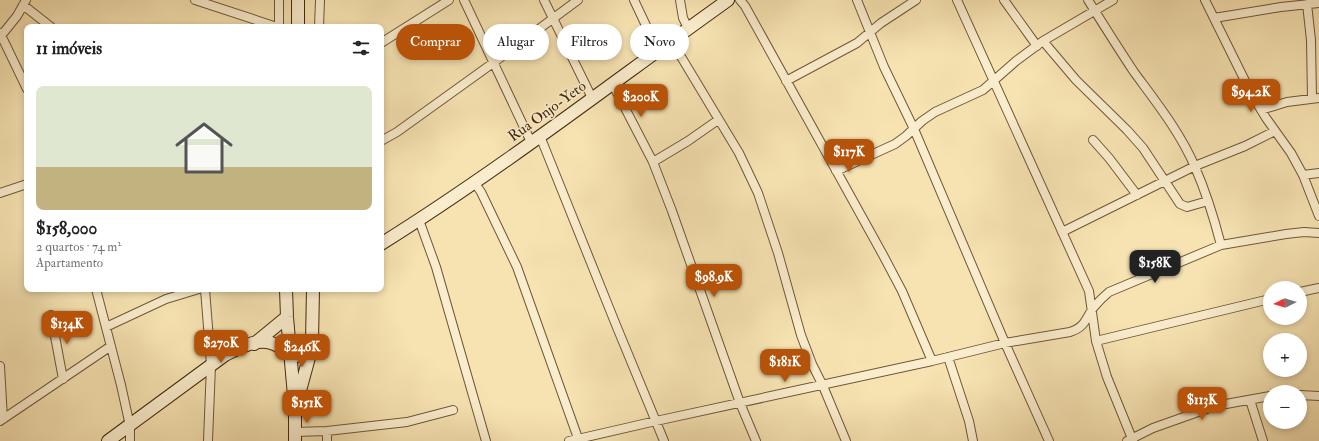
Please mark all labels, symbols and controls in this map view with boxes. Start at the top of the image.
chip: Comprar [396,24,475,60]
chip: Alugar [483,24,549,60]
chip: Filtros [557,24,622,60]
chip: Novo [630,24,689,60]
icon: filters [350,37,372,59]
text: 11 imóveis [36,38,102,59]
street label: Rua Onjo-Yeto [505,77,590,146]
pin: $94.2K [1218,79,1284,113]
pin: $200K [613,84,669,118]
text: $94.2K [1231,84,1271,100]
text: $200K [623,89,659,105]
icon: home [168,112,240,184]
pin: $117K [821,139,877,173]
text: $117K [833,144,865,160]
text: $158,000 [36,218,97,239]
text: 2 quartos · 74 m² [36,239,121,255]
pin: $158K [1127,250,1183,284]
text: Apartamento [36,255,103,271]
text: $158K [1139,255,1171,271]
pin: $98.9K [681,264,747,298]
text: $98.9K [695,269,733,285]
north arrow [1263,281,1307,325]
map controls [1263,281,1307,429]
pin: $134K [39,311,95,345]
text: $134K [50,316,84,332]
pin: $270K [193,330,249,364]
button: + [1263,333,1307,377]
pin: $246K [274,334,330,368]
text: $270K [203,335,239,351]
text: $246K [284,339,320,355]
pin: $181K [757,349,813,383]
text: $181K [769,354,801,370]
button: − [1263,385,1307,429]
pin: $113K [1174,387,1230,421]
pin: $151K [279,390,335,424]
text: $113K [1187,392,1217,408]
text: $151K [291,395,323,411]

